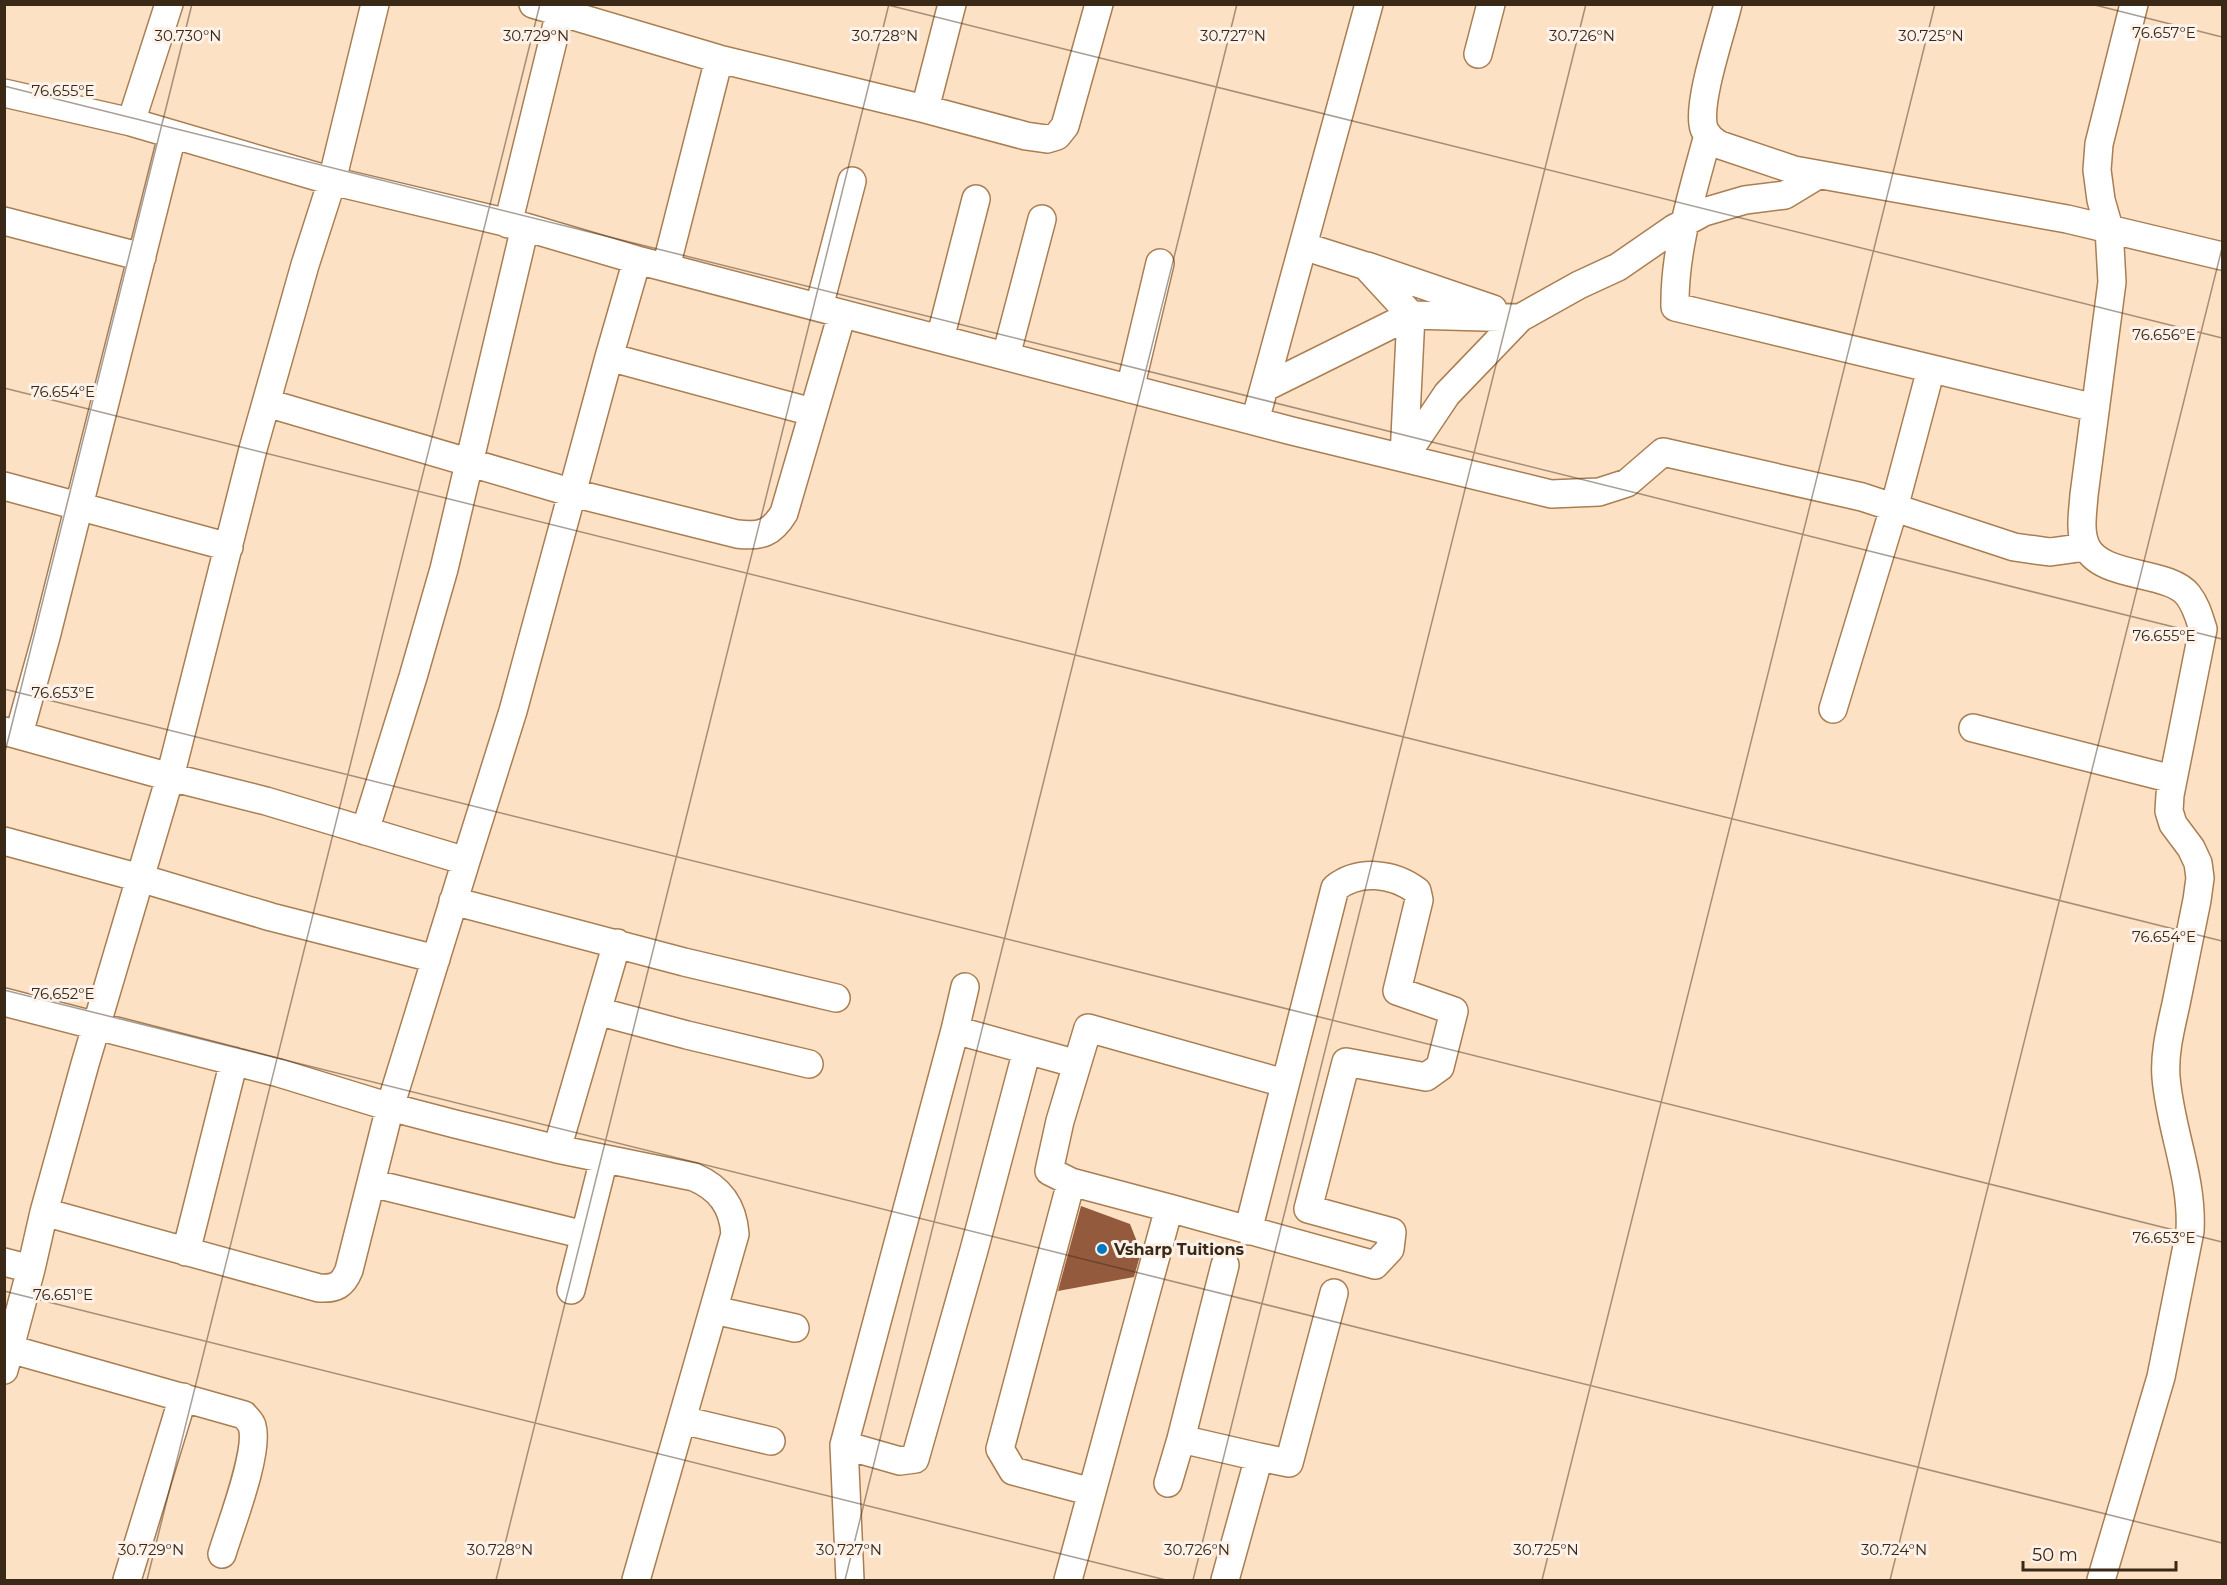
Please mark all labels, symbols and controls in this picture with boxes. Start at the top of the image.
text: 76.657°E [2132,23,2196,42]
text: 30.730°N [155,26,221,45]
text: 30.729°N [503,26,569,45]
text: 30.728°N [852,26,918,45]
text: 30.727°N [1200,26,1266,45]
text: 30.726°N [1549,26,1615,45]
text: 30.725°N [1898,26,1964,45]
text: 76.655°E [32,81,94,100]
text: 76.656°E [2132,325,2196,344]
text: 76.654°E [31,382,95,401]
text: 76.655°E [2133,626,2195,645]
text: 76.653°E [32,683,94,702]
text: 76.654°E [2132,927,2196,946]
text: 76.652°E [31,984,95,1003]
text: 76.653°E [2133,1228,2195,1247]
place label: Vsharp Tuitions [1113,1240,1245,1259]
marker: Vsharp Tuitions [1095,1242,1109,1256]
text: 76.651°E [33,1285,93,1304]
scale bar [2023,1534,2176,1572]
text: 30.729°N [118,1540,184,1559]
text: 30.728°N [467,1540,533,1559]
text: 30.727°N [816,1540,882,1559]
text: 30.726°N [1164,1540,1230,1559]
text: 30.725°N [1513,1540,1579,1559]
text: 30.724°N [1861,1540,1927,1559]
text: 50 m [2032,1544,2078,1566]

